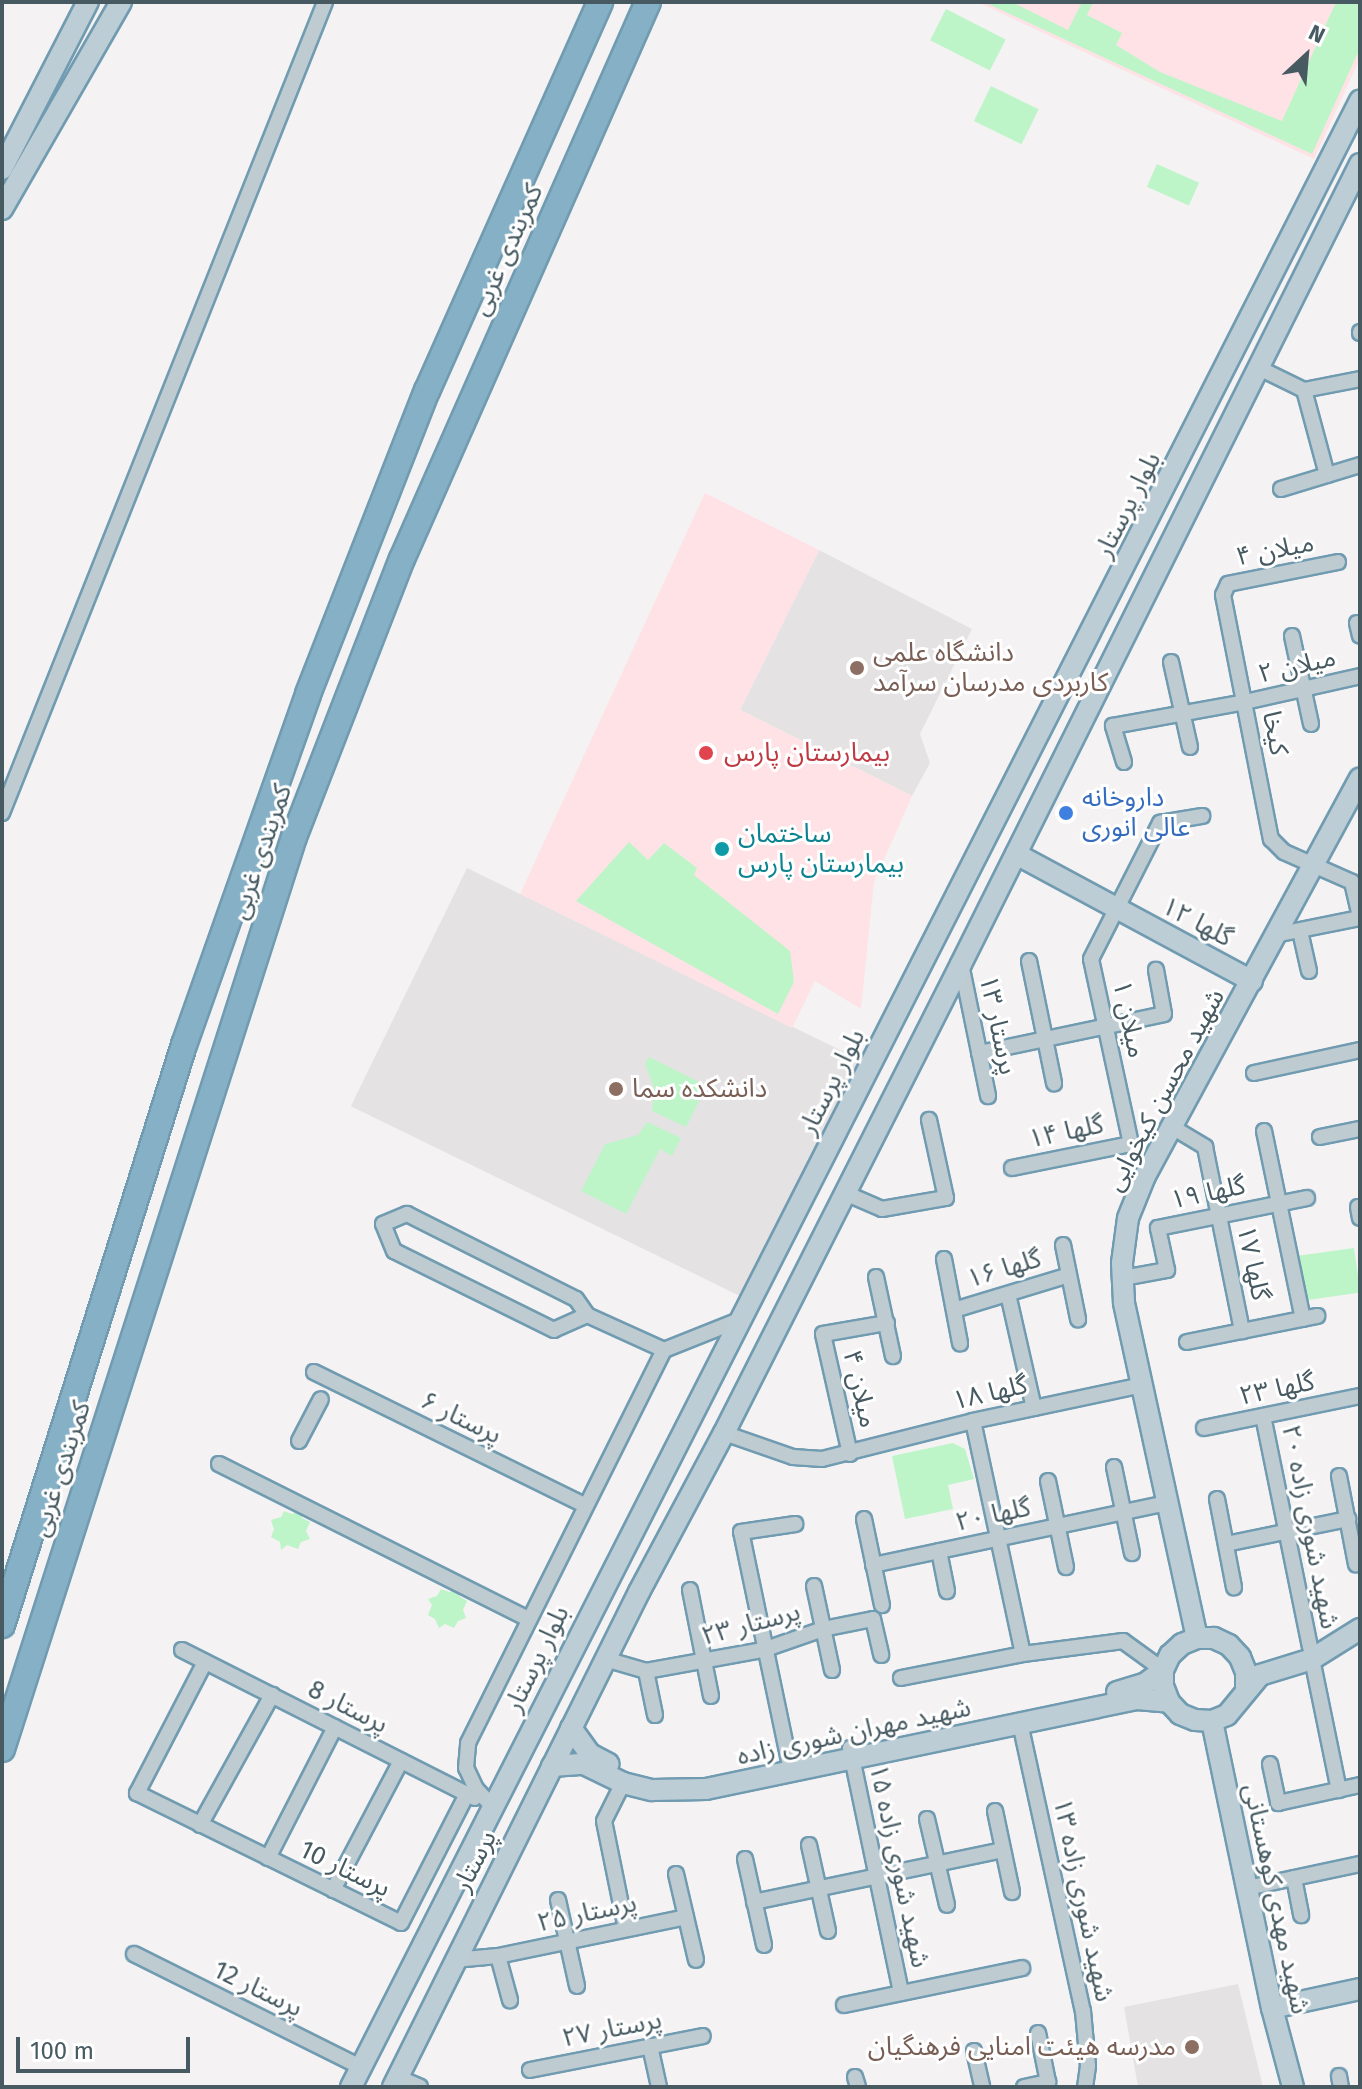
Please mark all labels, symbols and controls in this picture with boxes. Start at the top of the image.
north arrow [1266,16,1346,96]
text: N [1304,19,1329,49]
street label: کمربندی غربی [464,180,550,320]
street label: بلوار پرستار [1088,447,1168,563]
street label: میلان ۴ [1233,527,1317,573]
place label: دانشگاه علمی کاربردی مدرسان سرآمد [873,637,1108,698]
street label: میلان ۲ [1255,642,1339,690]
marker: دانشگاه علمی کاربردی مدرسان سرآمد [848,659,866,677]
street label: کیخا [1255,708,1295,758]
place label: بیمارستان پارس [724,737,890,769]
marker: بیمارستان پارس [695,742,717,764]
street label: کمربندی غربی [223,781,299,923]
place label: داروخانه عالی انوری [1082,782,1190,844]
marker: داروخانه عالی انوری [1057,804,1075,822]
place label: ساختمان بیمارستان پارس [738,818,904,880]
marker: ساختمان بیمارستان پارس [713,840,731,858]
street label: گلها ۱۲ [1156,890,1238,954]
street label: پرستار ۱۳ [972,972,1024,1078]
street label: میلان ۱ [1106,977,1152,1061]
street label: شهید محسن کیخوایی [1099,984,1231,1196]
street label: بلوار پرستار [792,1024,872,1140]
place label: دانشکده سما [632,1073,767,1105]
marker: دانشکده سما [607,1080,625,1098]
street label: گلها ۱۴ [1026,1109,1106,1155]
street label: گلها ۱۹ [1168,1170,1248,1216]
street label: گلها ۱۷ [1230,1223,1276,1303]
street label: گلها ۱۶ [963,1243,1045,1295]
street label: میلان ۴ [836,1347,884,1431]
street label: گلها ۲۳ [1237,1366,1317,1412]
street label: گلها ۱۸ [950,1369,1030,1417]
street label: پرستار ۶ [415,1385,507,1451]
street label: کمربندی غربی [24,1397,98,1541]
street label: شهید شوری زاده ۲۰ [1275,1422,1345,1632]
street label: گلها ۲۰ [953,1492,1033,1538]
street label: پرستار ۲۳ [698,1596,804,1652]
street label: بلوار پرستار [498,1601,576,1717]
street label: پرستار 8 [303,1674,393,1740]
street label: شهید مهران شوری زاده [734,1692,974,1772]
street label: شهید شوری زاده ۱۵ [862,1761,936,1971]
street label: شهید مهدی کوهستانی [1236,1781,1316,2017]
street label: شهید شوری زاده ۱۳ [1046,1795,1120,2005]
street label: پرستار [446,1825,504,1897]
street label: پرستار 10 [295,1834,395,1904]
street label: پرستار ۲۵ [534,1887,640,1939]
street label: پرستار 12 [208,1954,308,2024]
street label: پرستار ۲۷ [559,2004,665,2054]
scale bar [20,2021,194,2071]
place label: مدرسه هیئت امنایی فرهنگیان [868,2031,1176,2063]
text: 100 m [30,2037,94,2065]
marker: مدرسه هیئت امنایی فرهنگیان [1183,2038,1201,2056]

